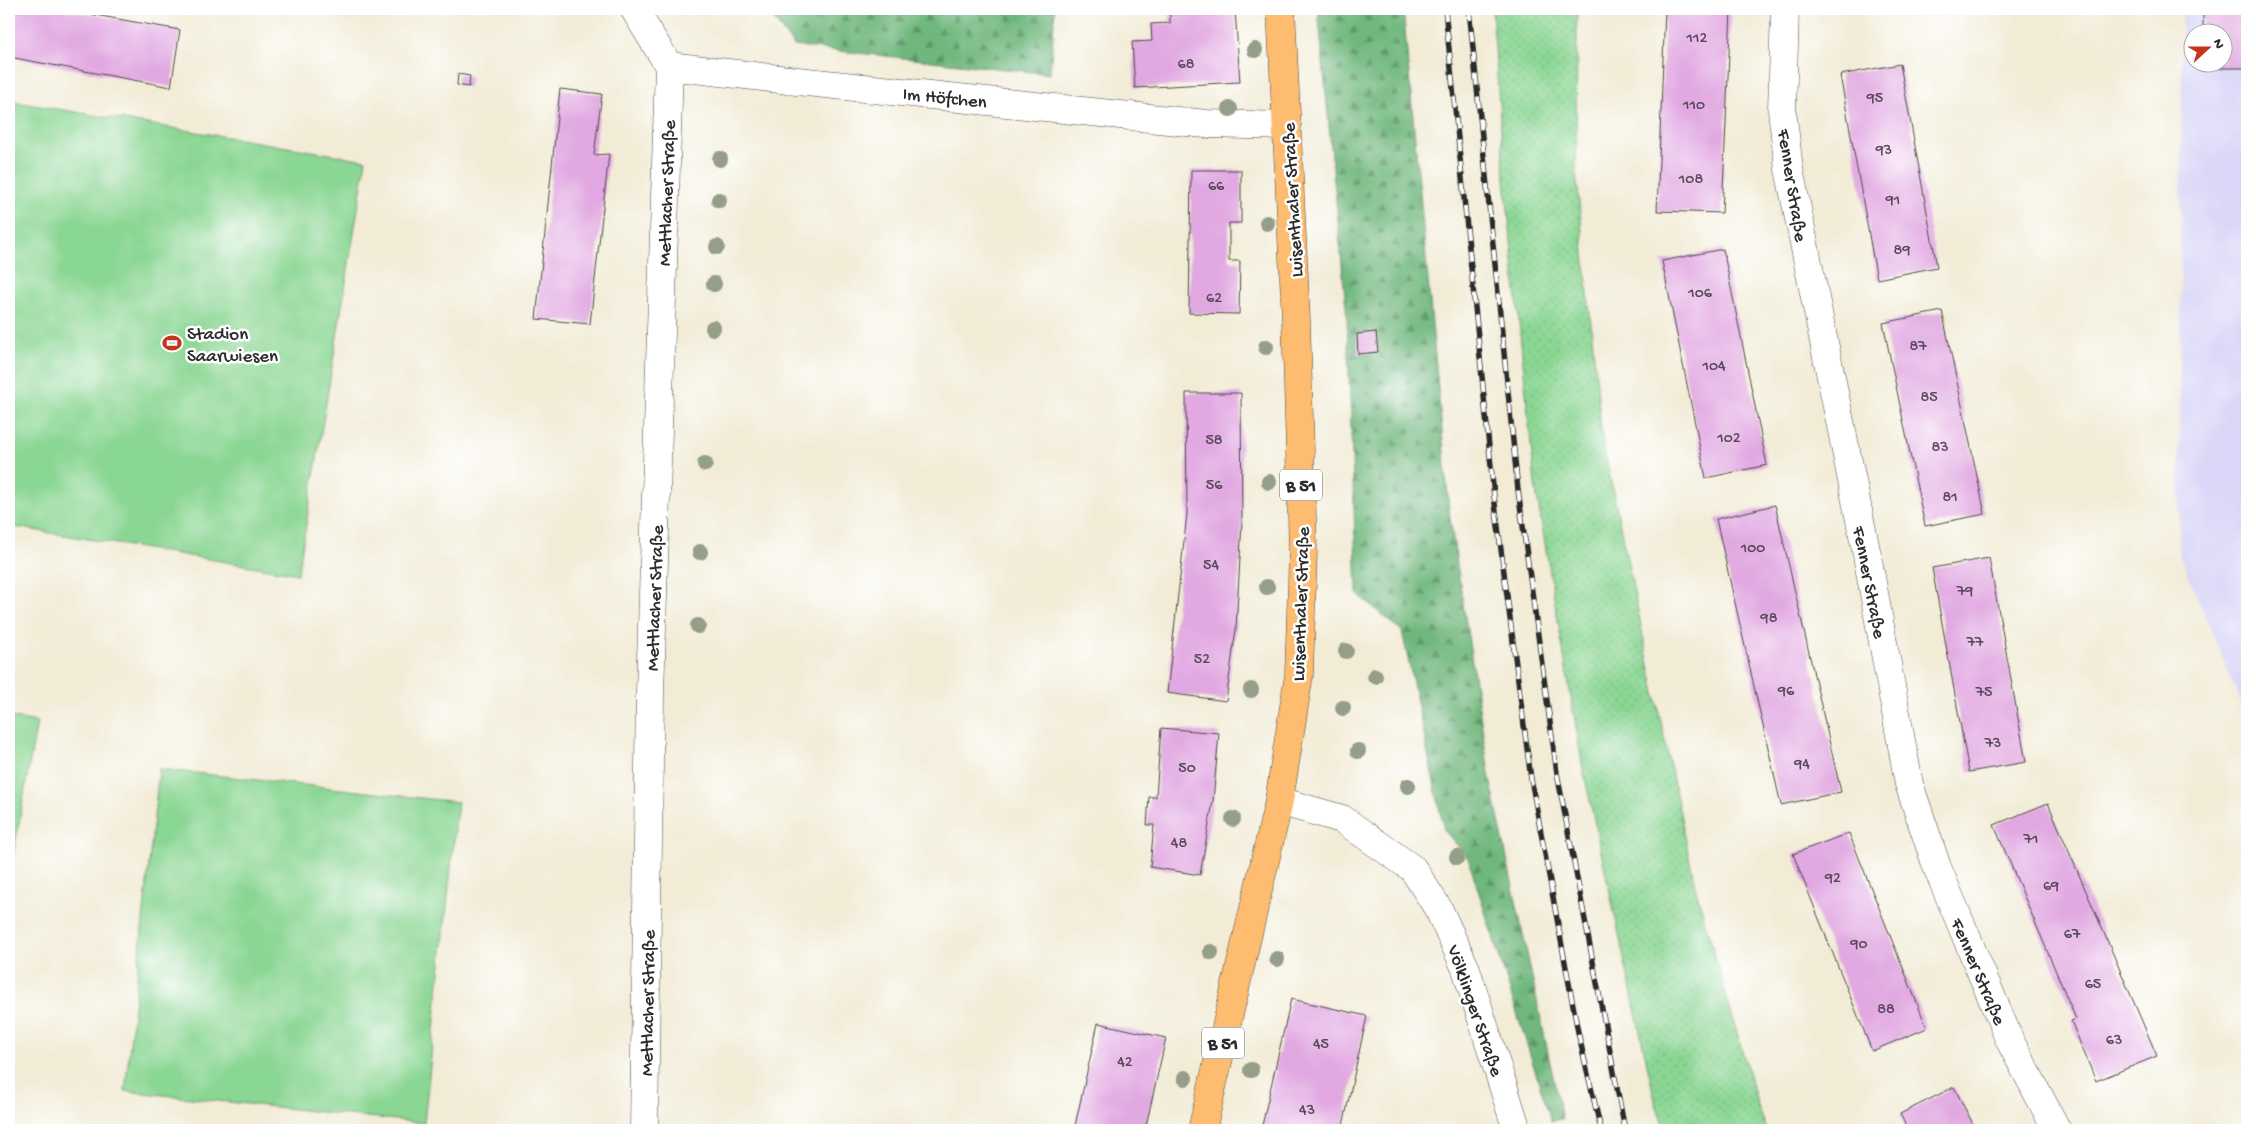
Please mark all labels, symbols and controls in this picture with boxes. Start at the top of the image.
north arrow [2184,22,2234,72]
house number: 112 [1686,30,1708,49]
text: N [2208,37,2227,52]
house number: 68 [1178,56,1195,75]
street label: Im Höfchen [901,84,988,115]
house number: 95 [1866,90,1883,109]
house number: 110 [1682,97,1705,116]
street label: Mettlacher Straße [654,120,683,267]
street label: Luisenthaler Straße [1279,122,1310,278]
street label: Fenner Straße [1770,127,1811,244]
house number: 93 [1875,142,1892,161]
house number: 108 [1678,171,1703,190]
house number: 66 [1208,178,1225,197]
house number: 91 [1885,192,1900,211]
house number: 89 [1894,242,1910,261]
house number: 106 [1687,285,1713,304]
house number: 62 [1206,290,1222,309]
place label: Stadion Saarwiesen [187,324,278,369]
sports icon: Stadion Saarwiesen [161,332,183,354]
house number: 87 [1909,338,1927,357]
house number: 104 [1701,358,1726,377]
house number: 85 [1920,389,1938,408]
house number: 102 [1716,430,1741,449]
house number: 58 [1205,432,1223,451]
house number: 83 [1931,439,1949,458]
road number: B 51 [1280,470,1322,500]
house number: 56 [1206,477,1223,496]
house number: 81 [1942,489,1958,508]
street label: Fenner Straße [1845,524,1890,641]
street label: Mettlacher Straße [642,525,671,672]
street label: Luisenthaler Straße [1288,526,1317,682]
house number: 100 [1740,540,1765,559]
house number: 54 [1203,557,1219,576]
house number: 79 [1956,583,1973,602]
house number: 98 [1760,610,1778,629]
house number: 77 [1966,634,1984,653]
house number: 52 [1194,651,1210,670]
house number: 96 [1777,683,1795,702]
house number: 75 [1975,684,1992,703]
house number: 73 [1984,735,2001,754]
house number: 94 [1793,756,1810,775]
house number: 50 [1178,760,1196,779]
house number: 71 [2023,831,2038,850]
house number: 48 [1171,835,1187,854]
house number: 92 [1824,870,1841,889]
house number: 69 [2043,878,2059,897]
street label: Fenner Straße [1944,915,2010,1029]
house number: 67 [2064,926,2081,945]
street label: Mettlacher Straße [637,930,662,1076]
house number: 90 [1849,936,1868,955]
street label: Völklinger Straße [1440,941,1507,1080]
house number: 65 [2085,976,2101,995]
house number: 88 [1877,1001,1895,1020]
road number: B 51 [1202,1028,1244,1058]
house number: 63 [2106,1032,2122,1051]
house number: 45 [1313,1036,1329,1055]
house number: 42 [1117,1054,1133,1073]
house number: 43 [1299,1102,1315,1121]

